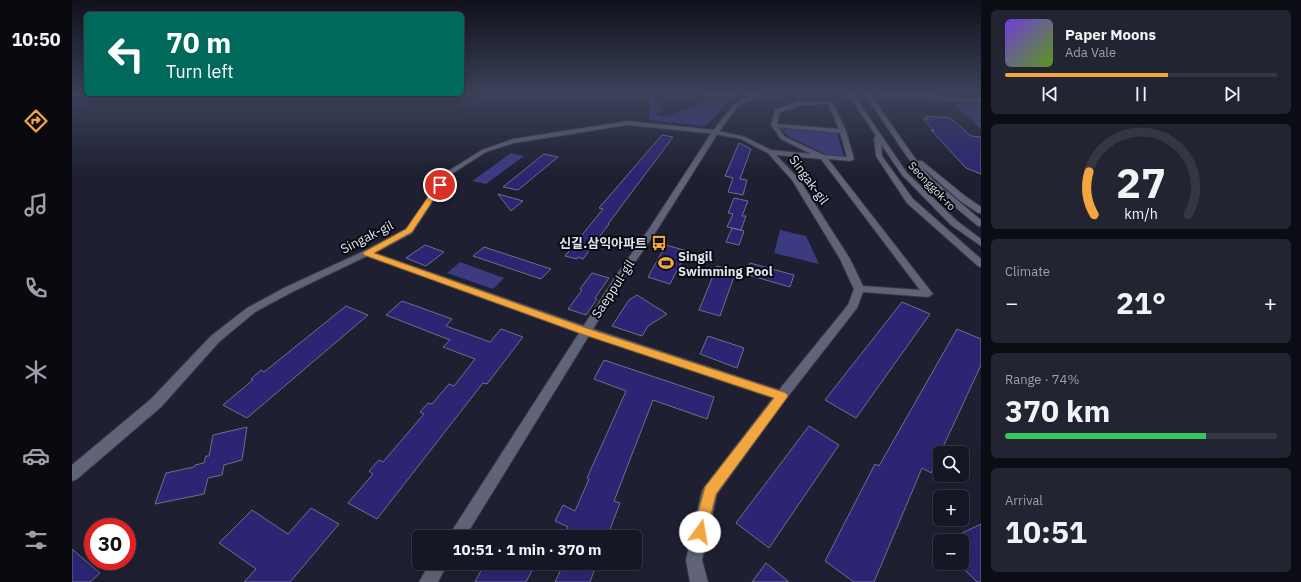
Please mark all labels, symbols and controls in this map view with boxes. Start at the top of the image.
text: 70 m [166,24,231,61]
text: Paper Moons [1065,25,1156,44]
text: 10:50 [11,28,61,51]
icon: left [100,28,152,80]
text: Ada Vale [1065,44,1116,61]
text: Turn left [166,60,234,83]
icon: previous [1039,83,1061,105]
icon: pause [1130,83,1152,105]
icon: next [1221,83,1243,105]
icon: directions [22,107,50,135]
street label: Singak-gil [785,152,833,208]
text: 27 [1116,154,1166,208]
street label: Seonggok-ro [905,159,959,213]
pin [423,168,457,202]
icon: arrive [429,174,451,196]
icon: music [22,191,50,219]
text: km/h [1124,203,1158,222]
street label: Singak-gil [338,216,397,258]
bus stop icon: 신길.삼익아파트 [650,234,668,252]
place label: 신길.삼익아파트 [559,235,647,252]
place label: Singil Swimming Pool [678,248,773,280]
sports icon: Singil Swimming Pool [657,254,675,272]
street label: Saeppul-gil [588,256,638,321]
text: Climate [1005,263,1050,280]
icon: phone [22,274,50,302]
text: 21° [1116,283,1166,322]
text: − [1005,288,1018,317]
text: + [1264,288,1277,317]
icon: climate [22,358,50,386]
text: Range · 74% [1005,371,1079,388]
text: 370 km [1005,391,1110,430]
icon: car [22,442,50,470]
map controls [933,446,969,570]
button: search [933,446,969,482]
button: + [933,490,969,526]
text: Arrival [1005,492,1043,509]
position arrow [679,511,721,553]
text: 10:51 [1005,512,1087,551]
speed limit sign: 30 [84,518,136,570]
icon: filters [22,526,50,554]
button: − [933,534,969,570]
text: 10:51 · 1 min · 370 m [453,540,601,559]

